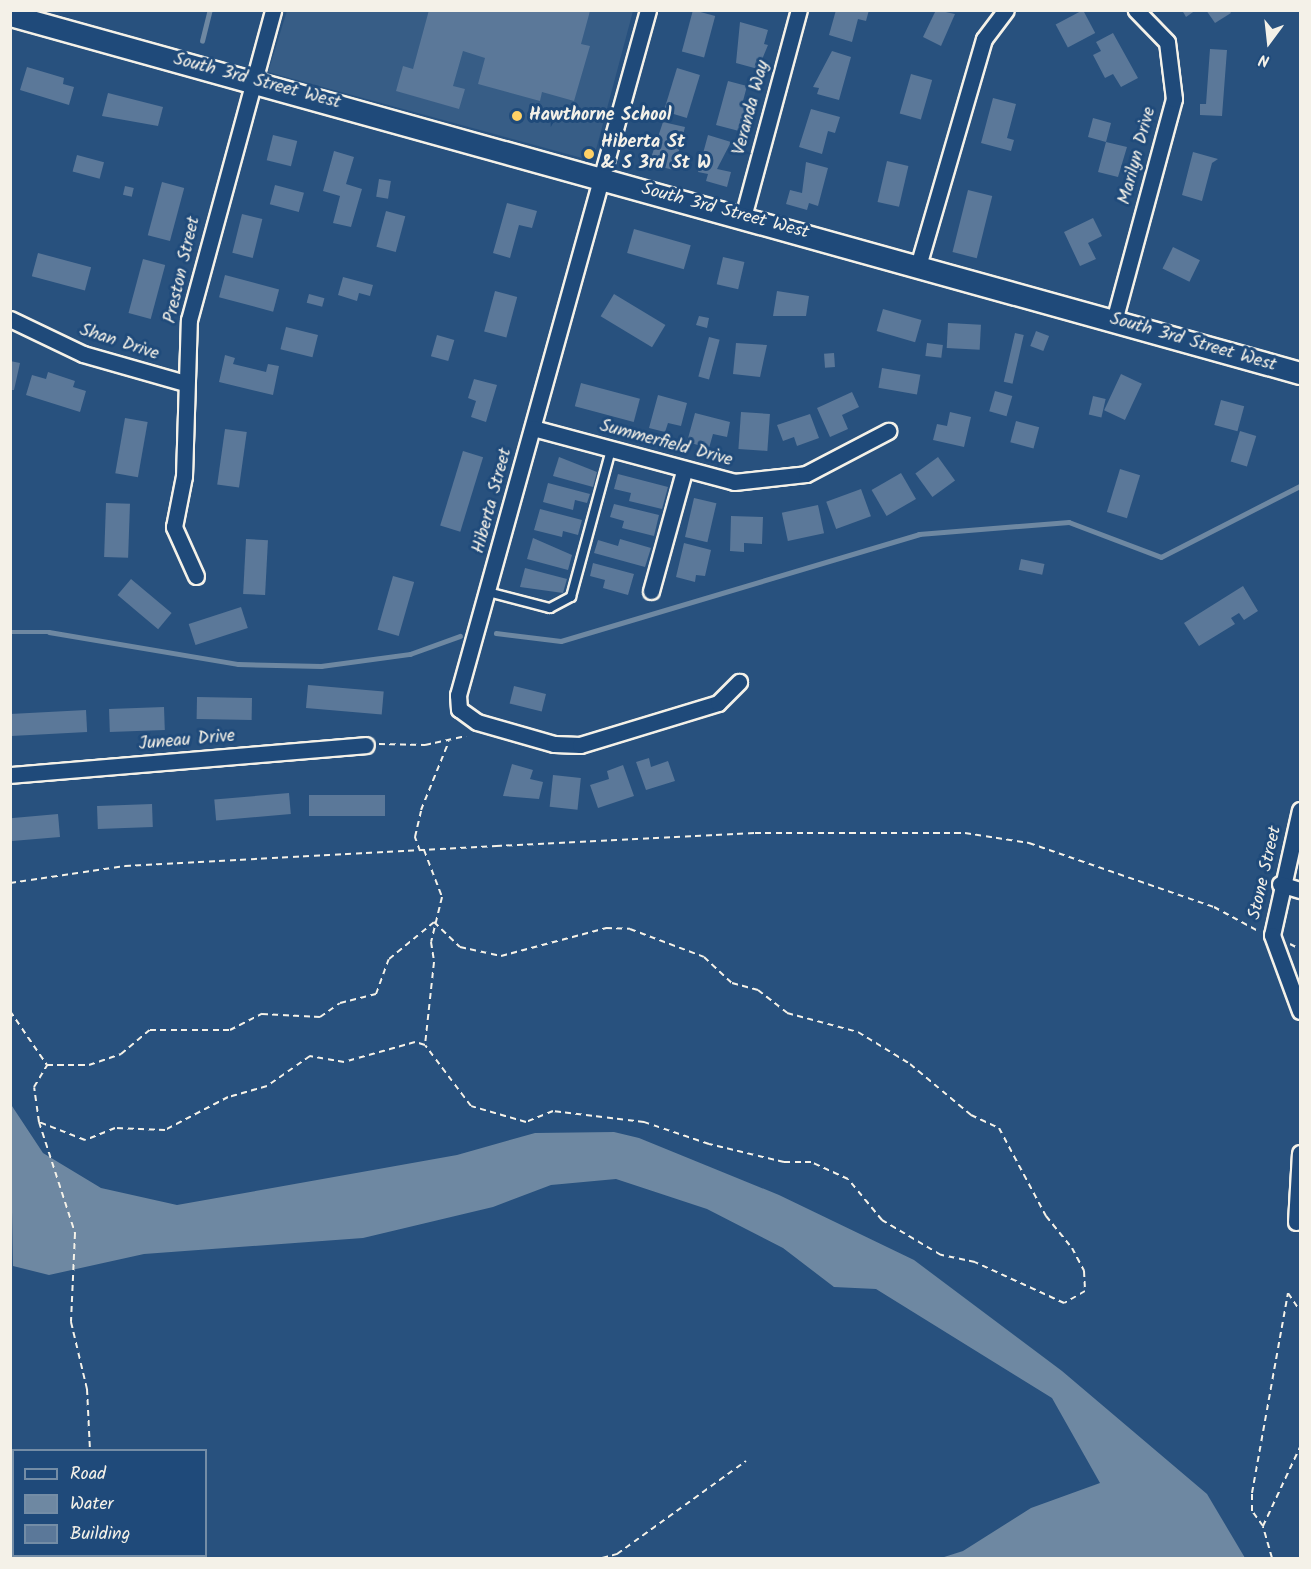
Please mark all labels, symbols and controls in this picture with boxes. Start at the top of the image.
north arrow [1239,12,1299,72]
text: N [1256,46,1272,73]
street label: South 3rd Street West [171,49,343,115]
street label: Veranda Way [729,58,775,158]
place label: Hawthorne School [529,105,671,127]
street label: Marilyn Drive [1115,105,1161,207]
marker: Hawthorne School [510,109,524,123]
place label: Hiberta St & S 3rd St W [601,133,711,176]
marker: Hiberta St & S 3rd St W [582,147,596,161]
street label: South 3rd Street West [639,179,811,245]
street label: Preston Street [160,214,206,326]
street label: South 3rd Street West [1107,309,1279,377]
street label: Shan Drive [77,320,161,366]
street label: Summerfield Drive [597,416,735,472]
street label: Hiberta Street [469,446,517,556]
street label: Juneau Drive [138,726,236,756]
street label: Stone Street [1245,824,1287,922]
legend [12,1449,207,1557]
text: Road [70,1460,106,1489]
text: Water [70,1490,114,1519]
text: Building [70,1520,130,1549]

